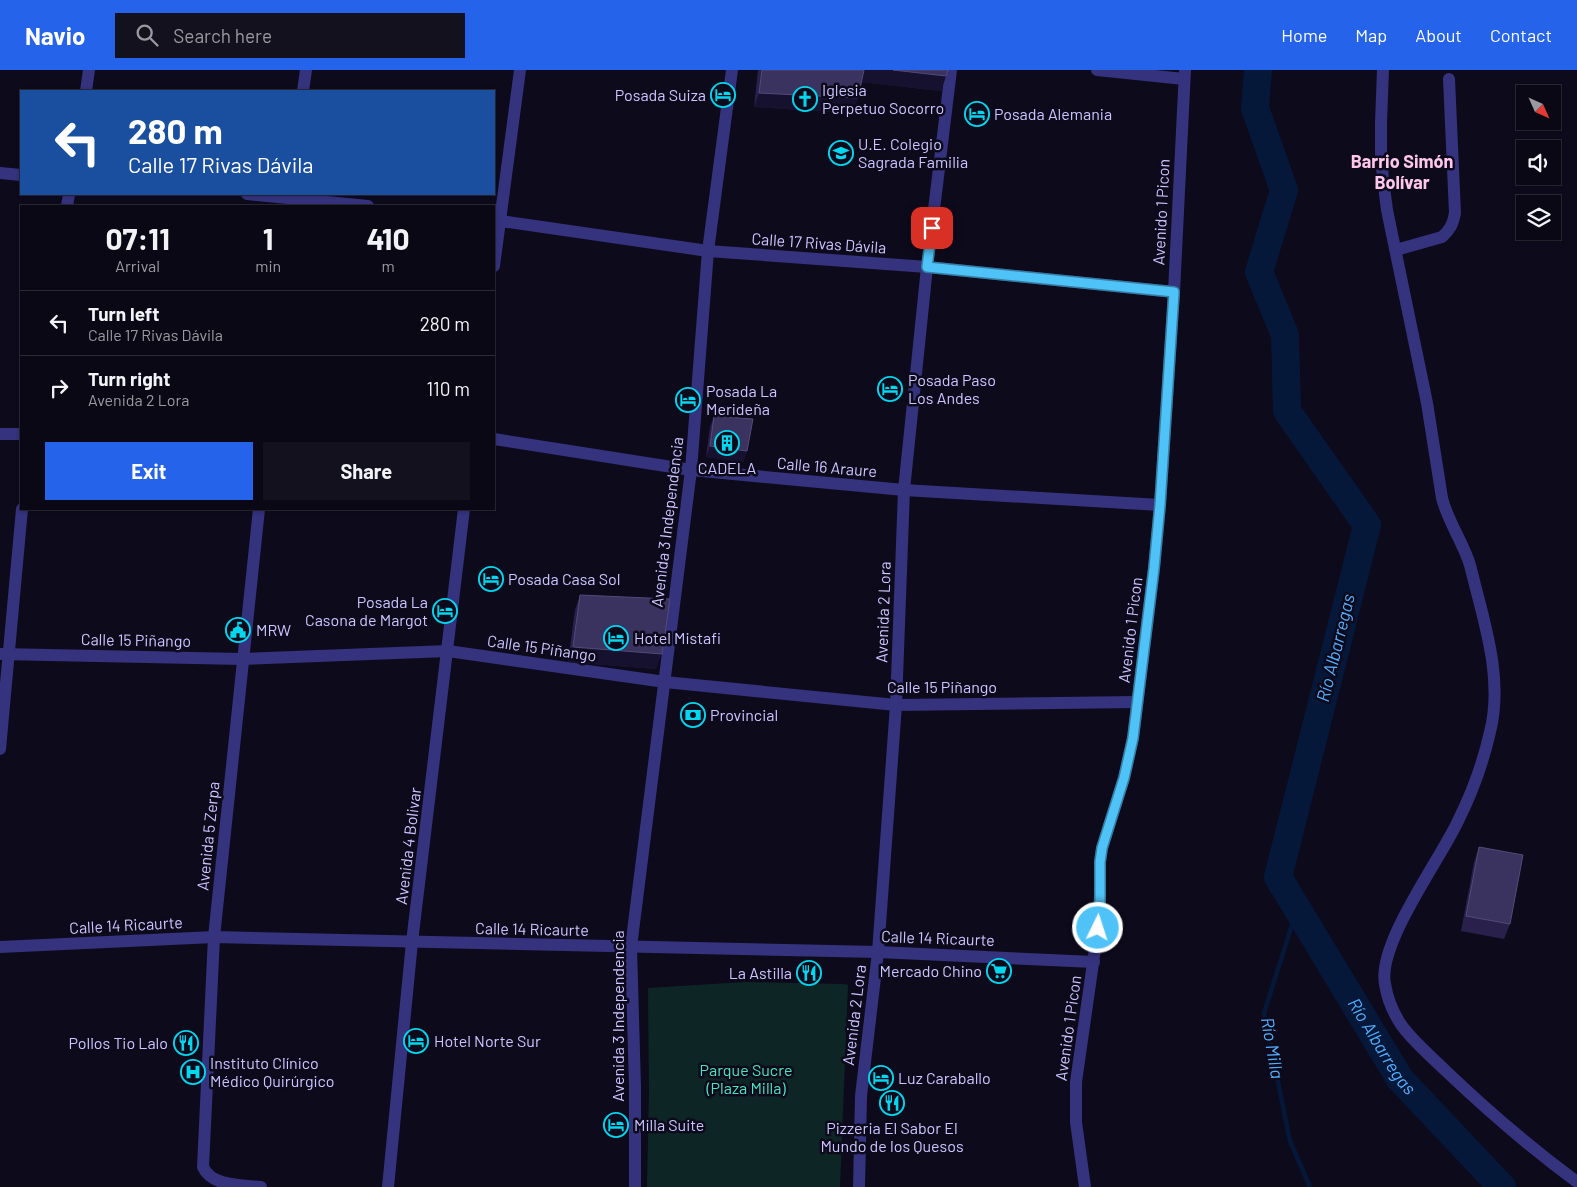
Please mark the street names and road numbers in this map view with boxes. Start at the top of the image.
street label: Avenido 1 Picon [1148,158,1173,266]
street label: Calle 17 Rivas Dávila [751,228,887,257]
street label: Avenida 3 Independencia [647,436,686,608]
street label: Calle 16 Araure [776,453,878,480]
street label: Avenida 2 Lora [871,561,894,663]
street label: Avenido 1 Picon [1114,576,1145,684]
street label: Calle 15 Piñango [81,629,191,650]
street label: Calle 15 Piñango [486,630,598,665]
street label: Calle 15 Piñango [887,677,997,696]
street label: Avenida 5 Zerpa [192,780,223,891]
street label: Avenida 4 Bolivar [391,786,424,906]
street label: Calle 14 Ricaurte [69,912,183,937]
street label: Calle 14 Ricaurte [475,918,589,939]
street label: Calle 14 Ricaurte [881,926,995,949]
street label: Avenida 3 Independencia [608,930,627,1102]
street label: Avenida 2 Lora [838,963,869,1066]
street label: Avenido 1 Picon [1051,974,1084,1082]

